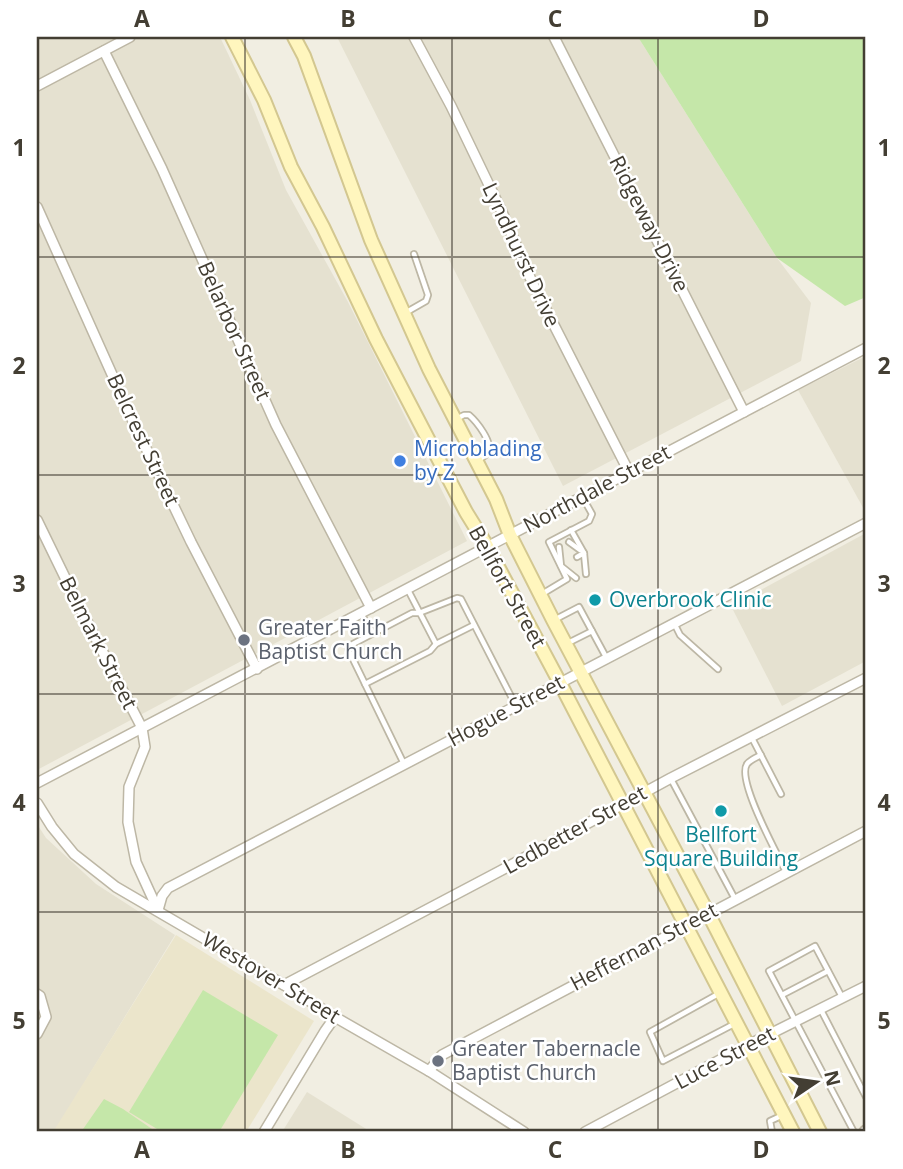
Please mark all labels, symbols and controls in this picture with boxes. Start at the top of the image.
text: A [134,2,150,34]
text: B [340,2,356,34]
text: C [548,2,562,34]
text: D [752,2,770,34]
text: 1 [12,131,26,163]
text: 1 [877,131,891,163]
street label: Ridgeway Drive [603,151,696,297]
street label: Lyndhurst Drive [476,178,568,331]
street label: Belarbor Street [192,257,278,404]
text: 2 [12,349,26,381]
text: 2 [877,349,891,381]
street label: Belcrest Street [101,369,187,510]
place label: Microblading by Z [414,434,542,486]
street label: Northdale Street [518,437,675,539]
marker: Microblading by Z [392,453,408,469]
street label: Bellfort Street [463,520,553,653]
text: 3 [12,567,26,599]
text: 3 [877,567,891,599]
street label: Belmark Street [53,571,144,714]
place label: Overbrook Clinic [609,585,771,613]
marker: Overbrook Clinic [587,592,603,608]
place label: Greater Faith Baptist Church [258,613,402,665]
marker: Greater Faith Baptist Church [236,632,252,648]
street label: Hogue Street [442,668,569,753]
street label: Ledbetter Street [498,778,651,880]
text: 4 [12,786,26,818]
text: 4 [877,786,891,818]
marker: Bellfort Square Building [713,803,729,819]
place label: Bellfort Square Building [644,820,798,872]
street label: Heffernan Street [565,895,722,997]
street label: Westover Street [197,925,346,1029]
text: 5 [12,1004,26,1036]
text: 5 [877,1004,891,1036]
street label: Luce Street [669,1019,780,1095]
place label: Greater Tabernacle Baptist Church [452,1034,641,1086]
north arrow [780,1046,850,1116]
marker: Greater Tabernacle Baptist Church [430,1053,446,1069]
text: N [818,1068,847,1089]
text: A [134,1133,150,1165]
text: B [340,1133,356,1165]
text: C [548,1133,562,1165]
text: D [752,1133,770,1165]

